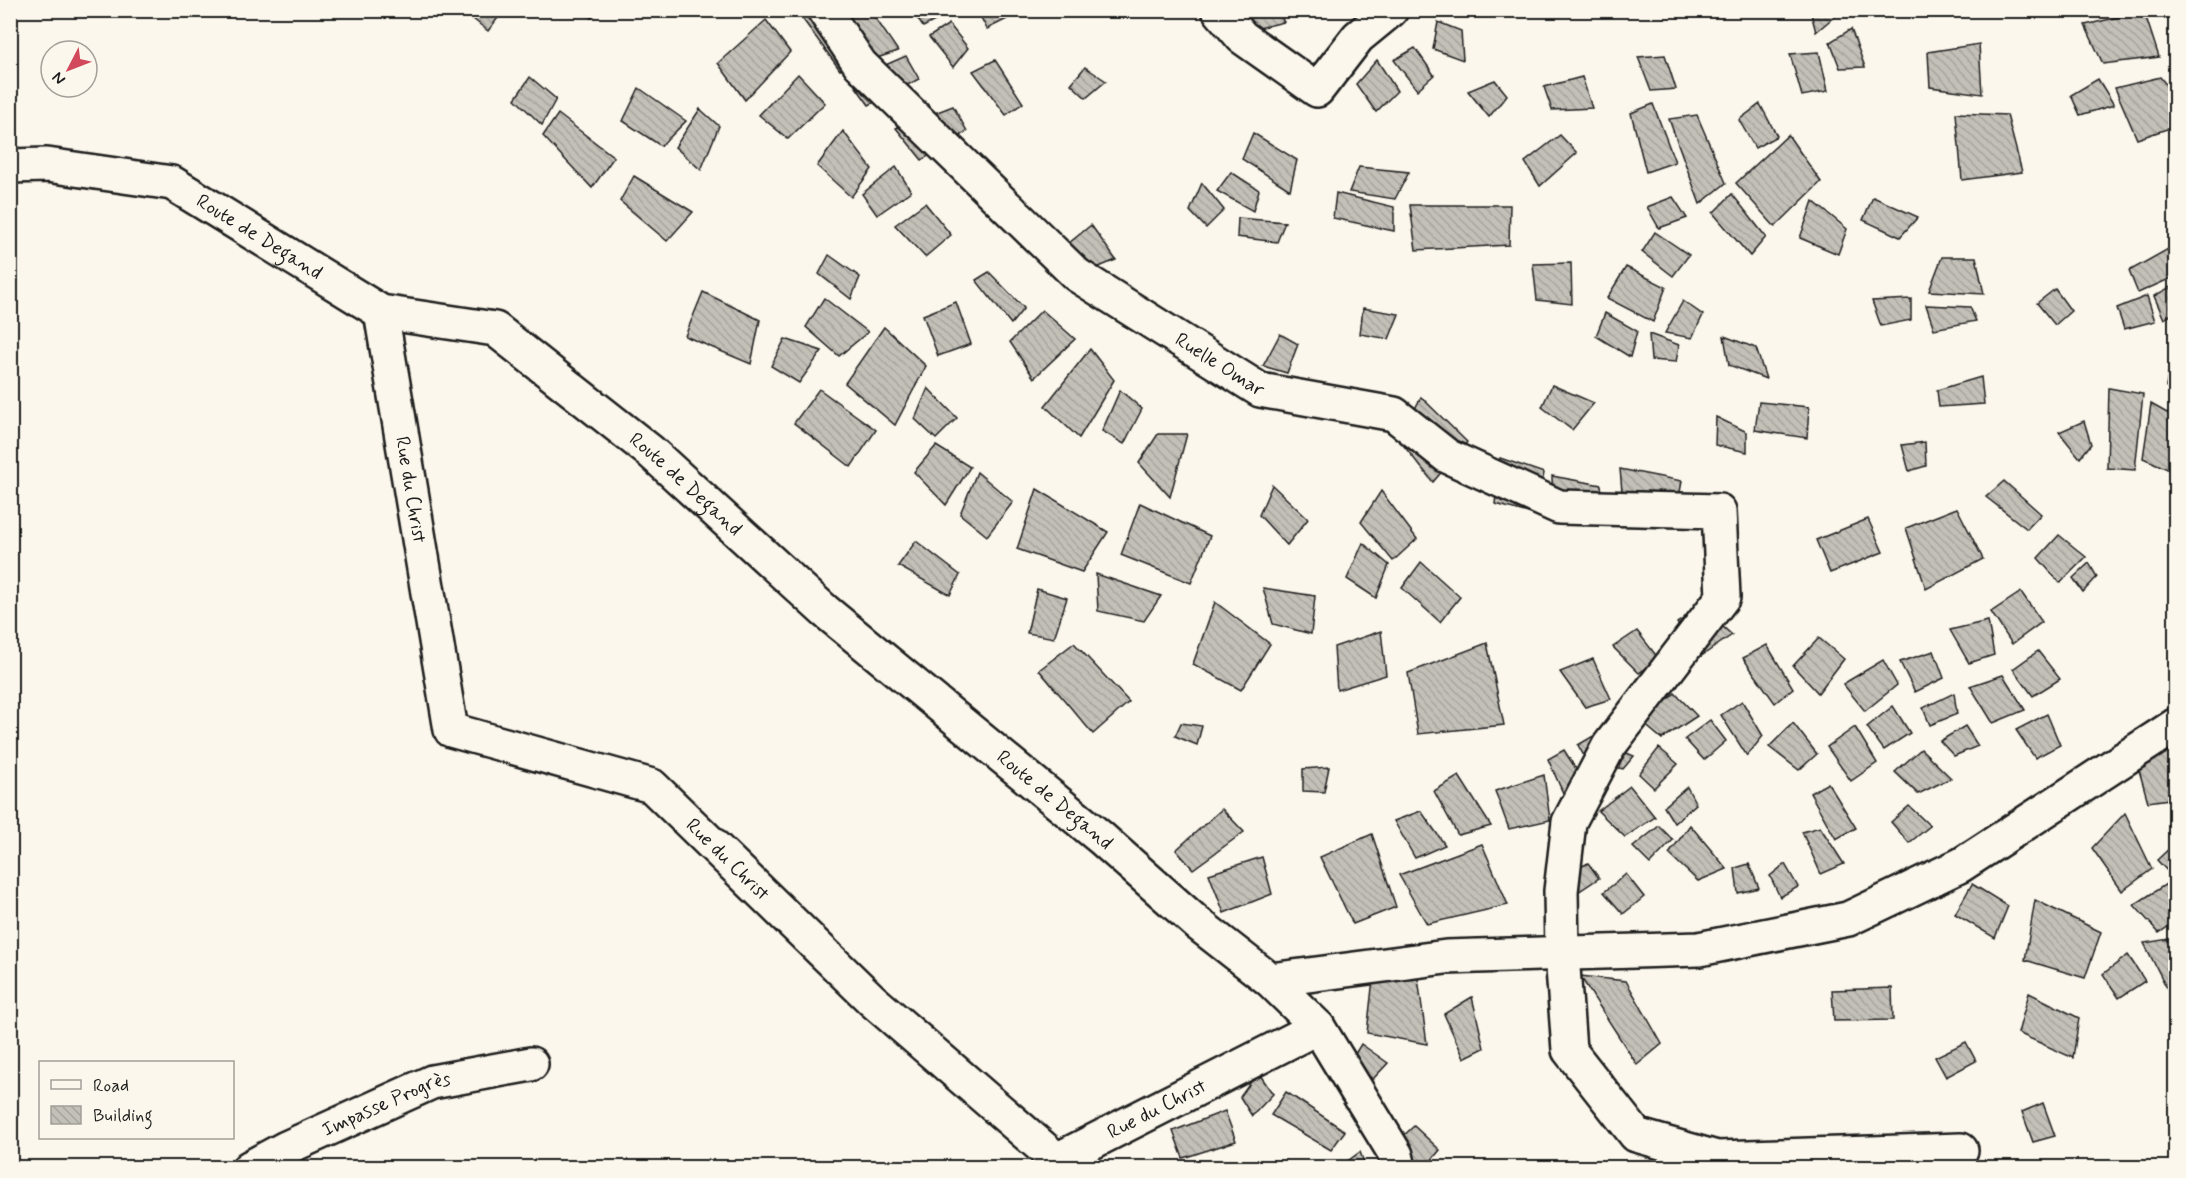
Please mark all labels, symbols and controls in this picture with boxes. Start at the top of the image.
north arrow [39,39,99,99]
text: N [48,67,70,89]
street label: Route de Degand [191,188,328,286]
street label: Ruelle Omar [1170,326,1270,403]
street label: Route de Degand [623,426,748,542]
street label: Rue du Christ [389,434,433,545]
street label: Route de Degand [991,744,1119,856]
street label: Rue du Christ [680,812,776,907]
legend [39,1061,234,1139]
street label: Impasse Progrès [318,1065,453,1143]
street label: Rue du Christ [1103,1073,1211,1146]
text: Road [93,1074,129,1098]
text: Building [93,1104,153,1130]

